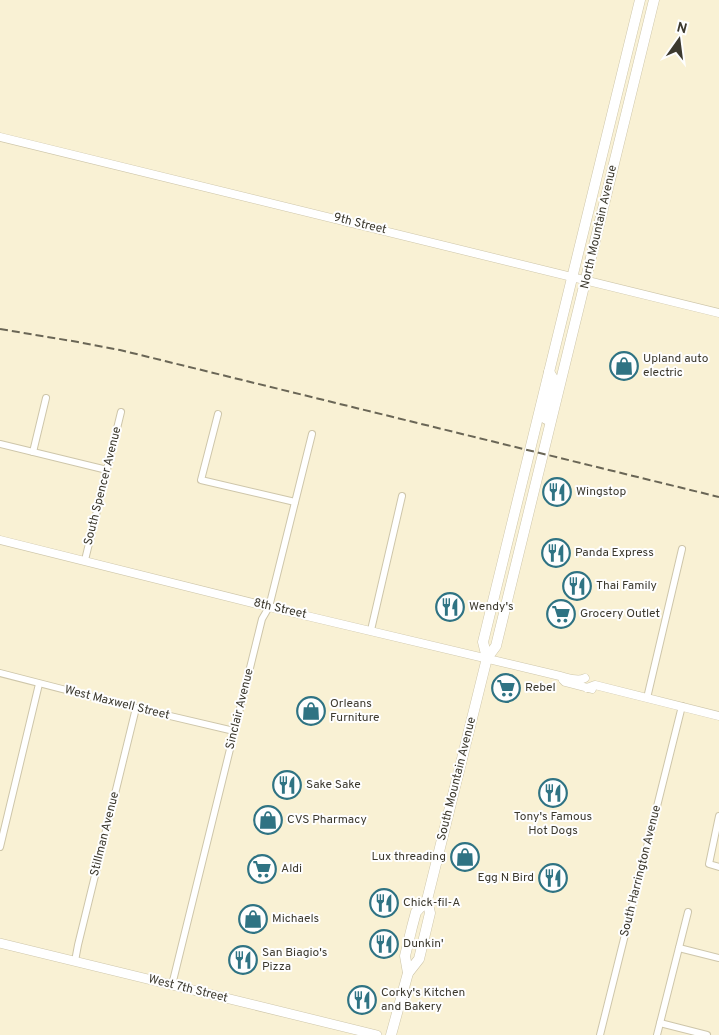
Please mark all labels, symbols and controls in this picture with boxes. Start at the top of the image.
north arrow [654,15,704,65]
text: N [675,19,689,38]
street label: North Mountain Avenue [577,163,621,291]
street label: 9th Street [332,210,388,238]
shop icon: Upland auto electric [609,351,639,381]
place label: Upland auto electric [643,351,709,381]
street label: South Spencer Avenue [81,425,125,547]
restaurant icon: Wingstop [542,477,572,507]
place label: Wingstop [576,484,626,500]
restaurant icon: Panda Express [541,538,571,568]
place label: Panda Express [575,545,654,561]
restaurant icon: Thai Family [562,571,592,601]
place label: Thai Family [596,578,657,594]
restaurant icon: Wendy's [435,592,465,622]
street label: 8th Street [252,595,308,623]
place label: Wendy's [469,599,514,615]
supermarket icon: Grocery Outlet [546,599,576,629]
place label: Grocery Outlet [580,606,660,622]
street label: Sinclair Avenue [222,667,258,751]
supermarket icon: Rebel [491,673,521,703]
place label: Rebel [525,680,556,696]
street label: West Maxwell Street [63,682,171,724]
shop icon: Orleans Furniture [296,696,326,726]
place label: Orleans Furniture [330,696,379,726]
street label: South Mountain Avenue [434,715,480,843]
restaurant icon: Sake Sake [272,770,302,800]
place label: Sake Sake [306,777,361,793]
restaurant icon: Tony's Famous Hot Dogs [538,778,568,808]
street label: Stillman Avenue [87,790,123,878]
street label: South Harrington Avenue [617,804,665,938]
shop icon: CVS Pharmacy [253,805,283,835]
place label: Tony's Famous Hot Dogs [514,809,592,839]
place label: CVS Pharmacy [287,812,367,828]
shop icon: Lux threading [450,842,480,872]
place label: Lux threading [371,849,446,865]
supermarket icon: Aldi [247,854,277,884]
place label: Aldi [281,861,302,877]
restaurant icon: Egg N Bird [538,863,568,893]
place label: Egg N Bird [478,870,534,886]
restaurant icon: Chick-fil-A [369,888,399,918]
place label: Chick-fil-A [403,895,460,911]
shop icon: Michaels [238,904,268,934]
place label: Michaels [272,911,319,927]
restaurant icon: Dunkin' [369,929,399,959]
place label: Dunkin' [403,936,444,952]
restaurant icon: San Biagio's Pizza [228,945,258,975]
place label: San Biagio's Pizza [262,945,327,975]
street label: West 7th Street [147,971,229,1007]
restaurant icon: Corky's Kitchen and Bakery [347,985,377,1015]
place label: Corky's Kitchen and Bakery [381,985,465,1015]

